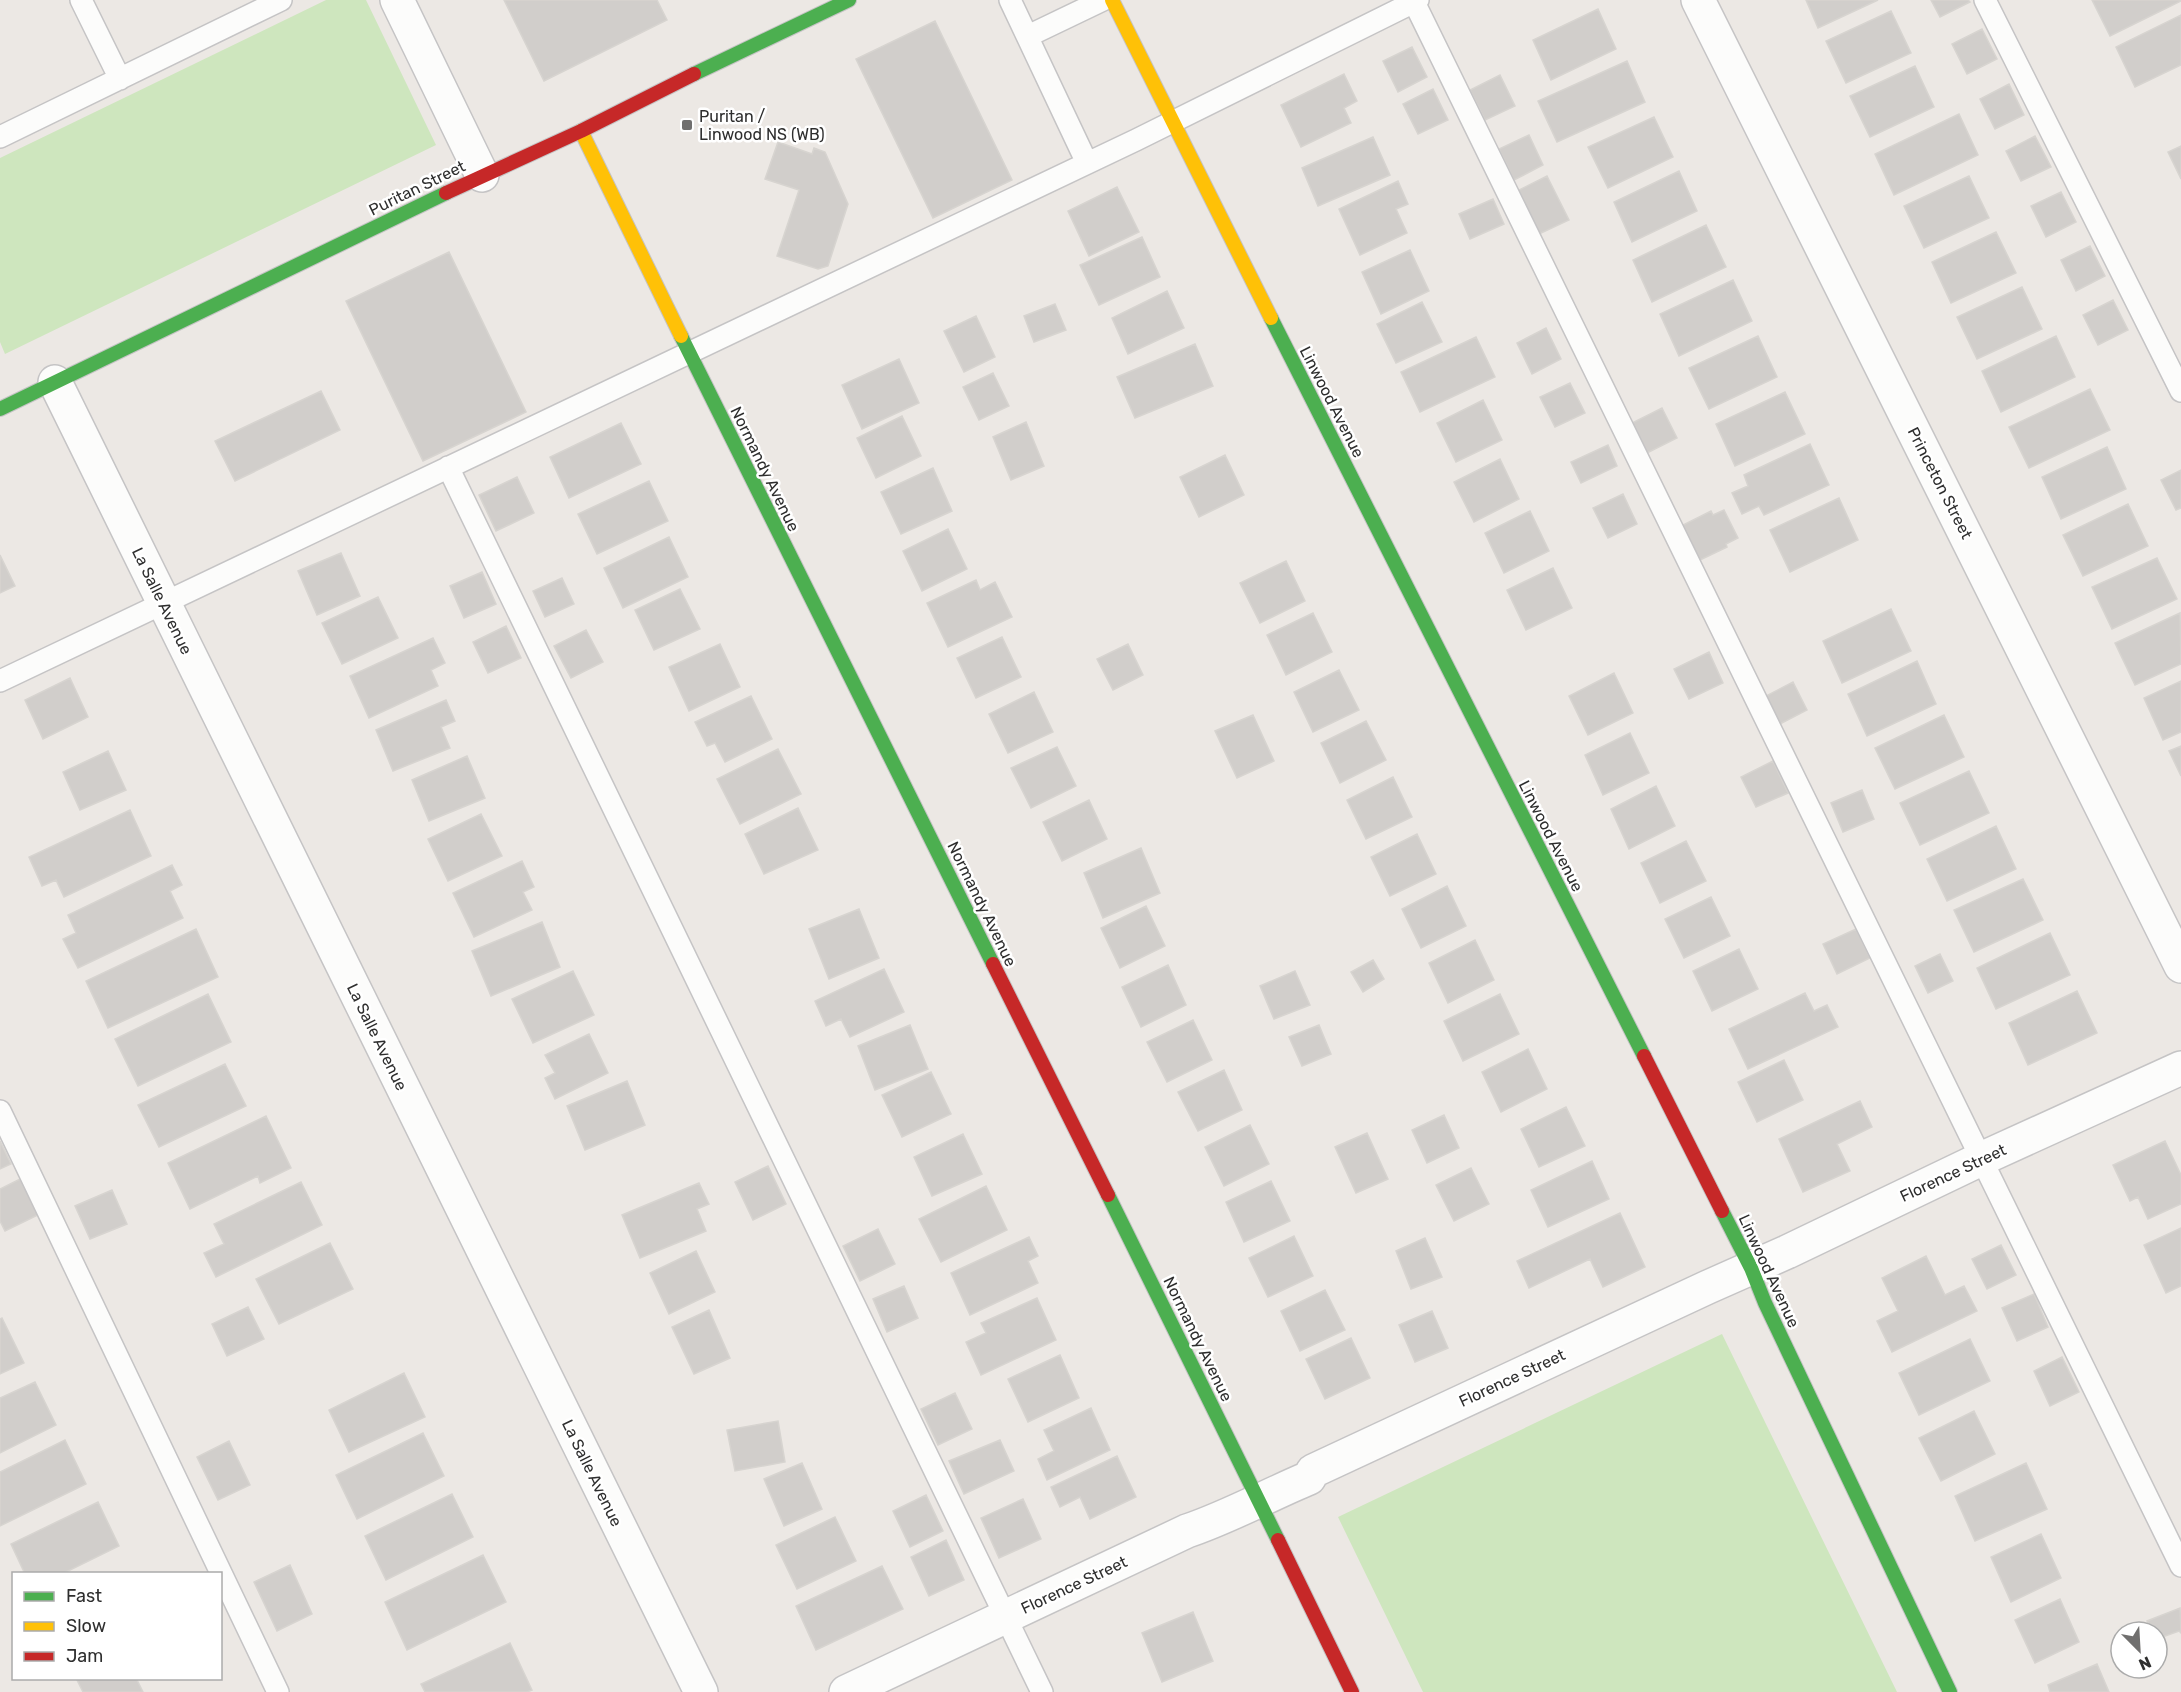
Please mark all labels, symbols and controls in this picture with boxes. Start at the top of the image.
place label: Puritan / Linwood NS (WB) [699,107,825,144]
marker: Puritan / Linwood NS (WB) [680,118,694,132]
street label: Puritan Street [366,156,468,220]
street label: Linwood Avenue [1296,343,1368,461]
street label: Normandy Avenue [727,403,803,535]
street label: Princeton Street [1904,424,1976,542]
street label: La Salle Avenue [128,544,196,658]
street label: Linwood Avenue [1515,777,1587,895]
street label: Normandy Avenue [944,838,1020,970]
street label: La Salle Avenue [343,980,411,1094]
street label: Florence Street [1897,1140,2009,1206]
street label: Linwood Avenue [1735,1211,1804,1331]
street label: Normandy Avenue [1160,1273,1236,1405]
street label: Florence Street [1456,1345,1568,1411]
street label: La Salle Avenue [558,1416,626,1530]
street label: Florence Street [1018,1552,1130,1618]
legend [12,1572,222,1680]
text: Fast [66,1585,102,1607]
text: Slow [66,1615,106,1637]
north arrow [2109,1620,2169,1680]
text: Jam [66,1645,103,1667]
text: N [2136,1652,2154,1674]

